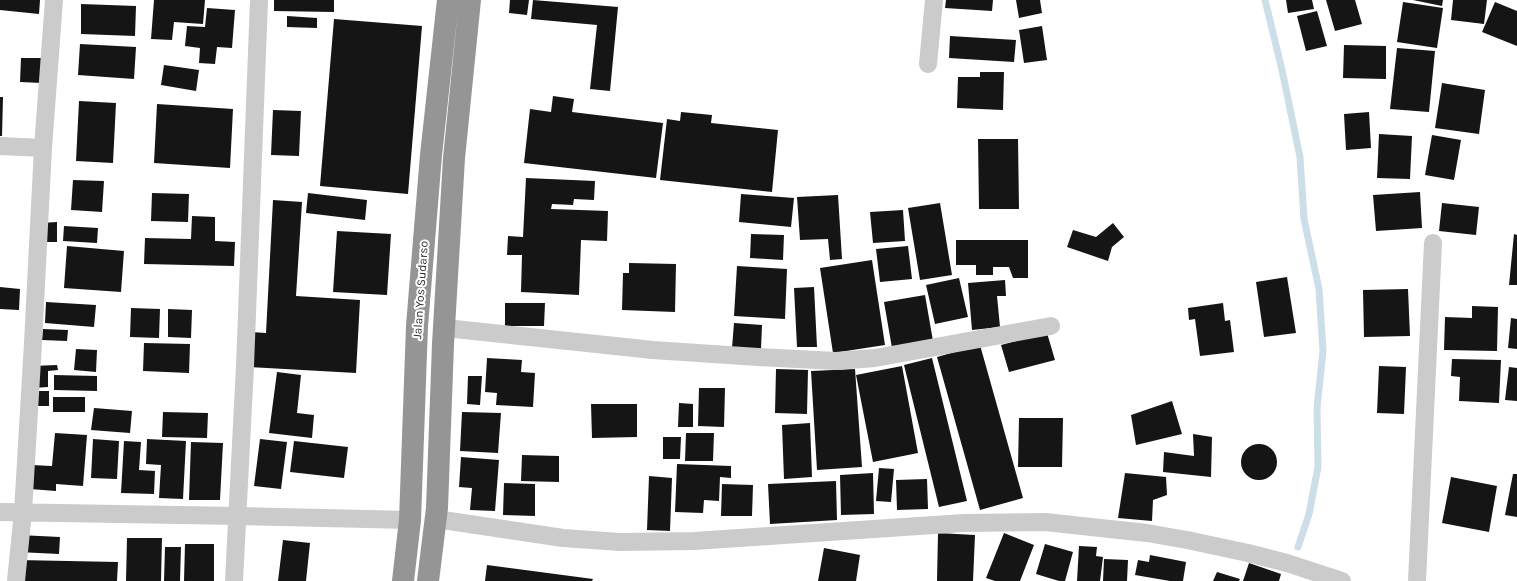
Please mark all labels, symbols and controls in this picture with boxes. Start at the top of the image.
street label: Jalan Yos Sudarso [410,240,432,340]

